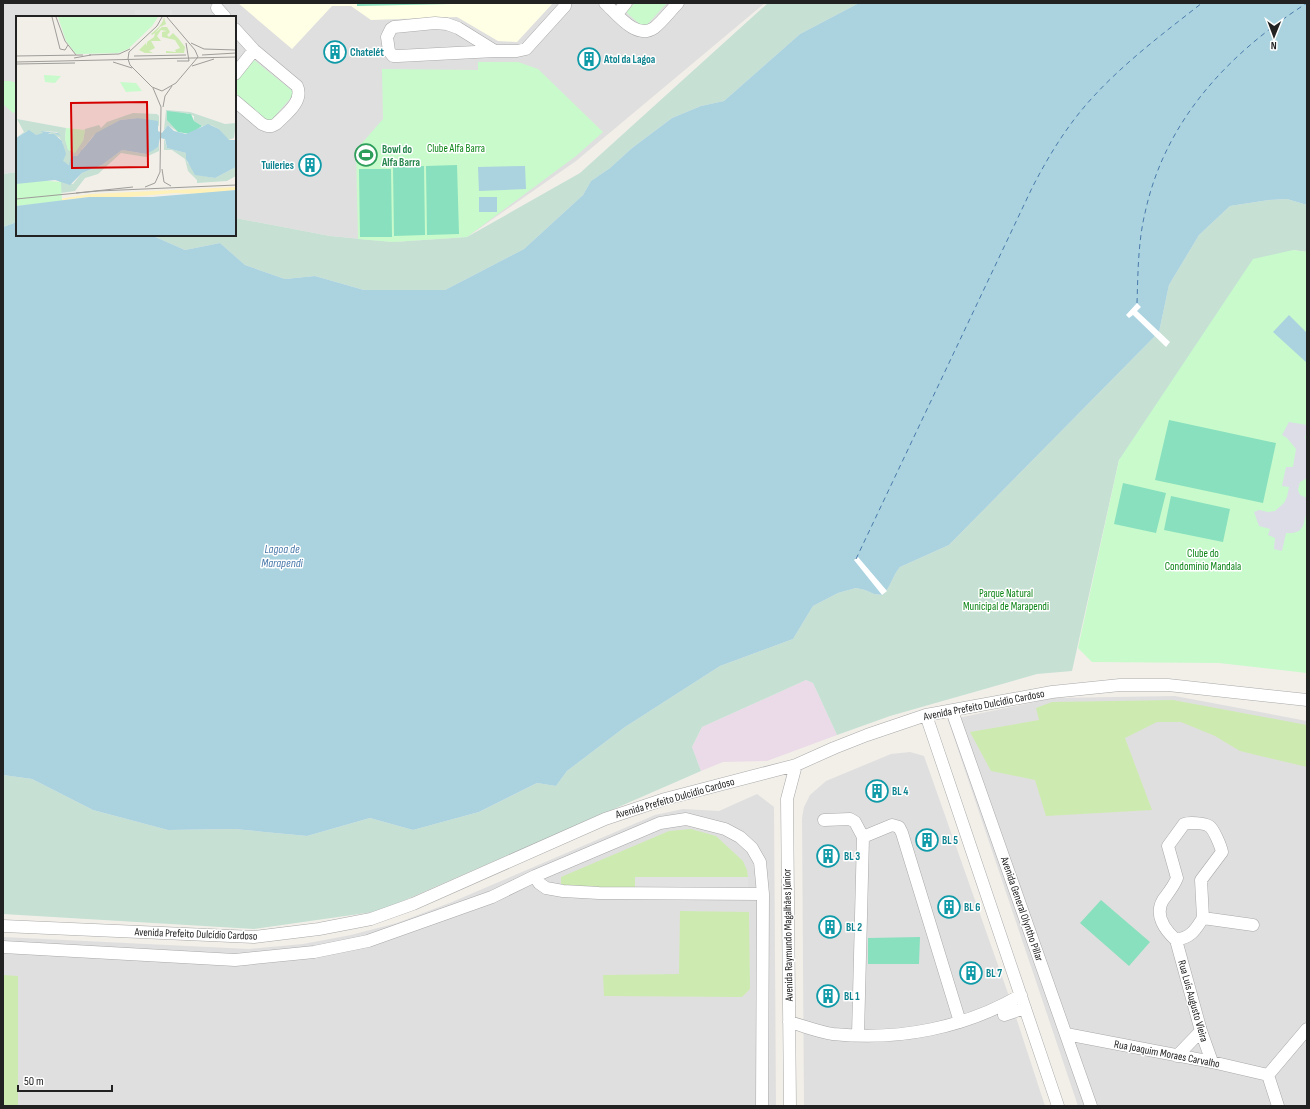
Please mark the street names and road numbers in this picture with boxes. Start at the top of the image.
street label: Avenida Prefeito Dulcídio Cardoso [921,687,1046,723]
street label: Avenida Prefeito Dulcídio Cardoso [613,775,736,821]
street label: Avenida General Olyntho Pillar [998,854,1046,963]
street label: Avenida Raymundo Magalhães Júnior [780,868,796,1003]
street label: Avenida Prefeito Dulcídio Cardoso [133,925,258,943]
street label: Rua Luís Augusto Vieira [1175,959,1211,1043]
street label: Rua Joaquim Moraes Carvalho [1113,1037,1221,1071]

